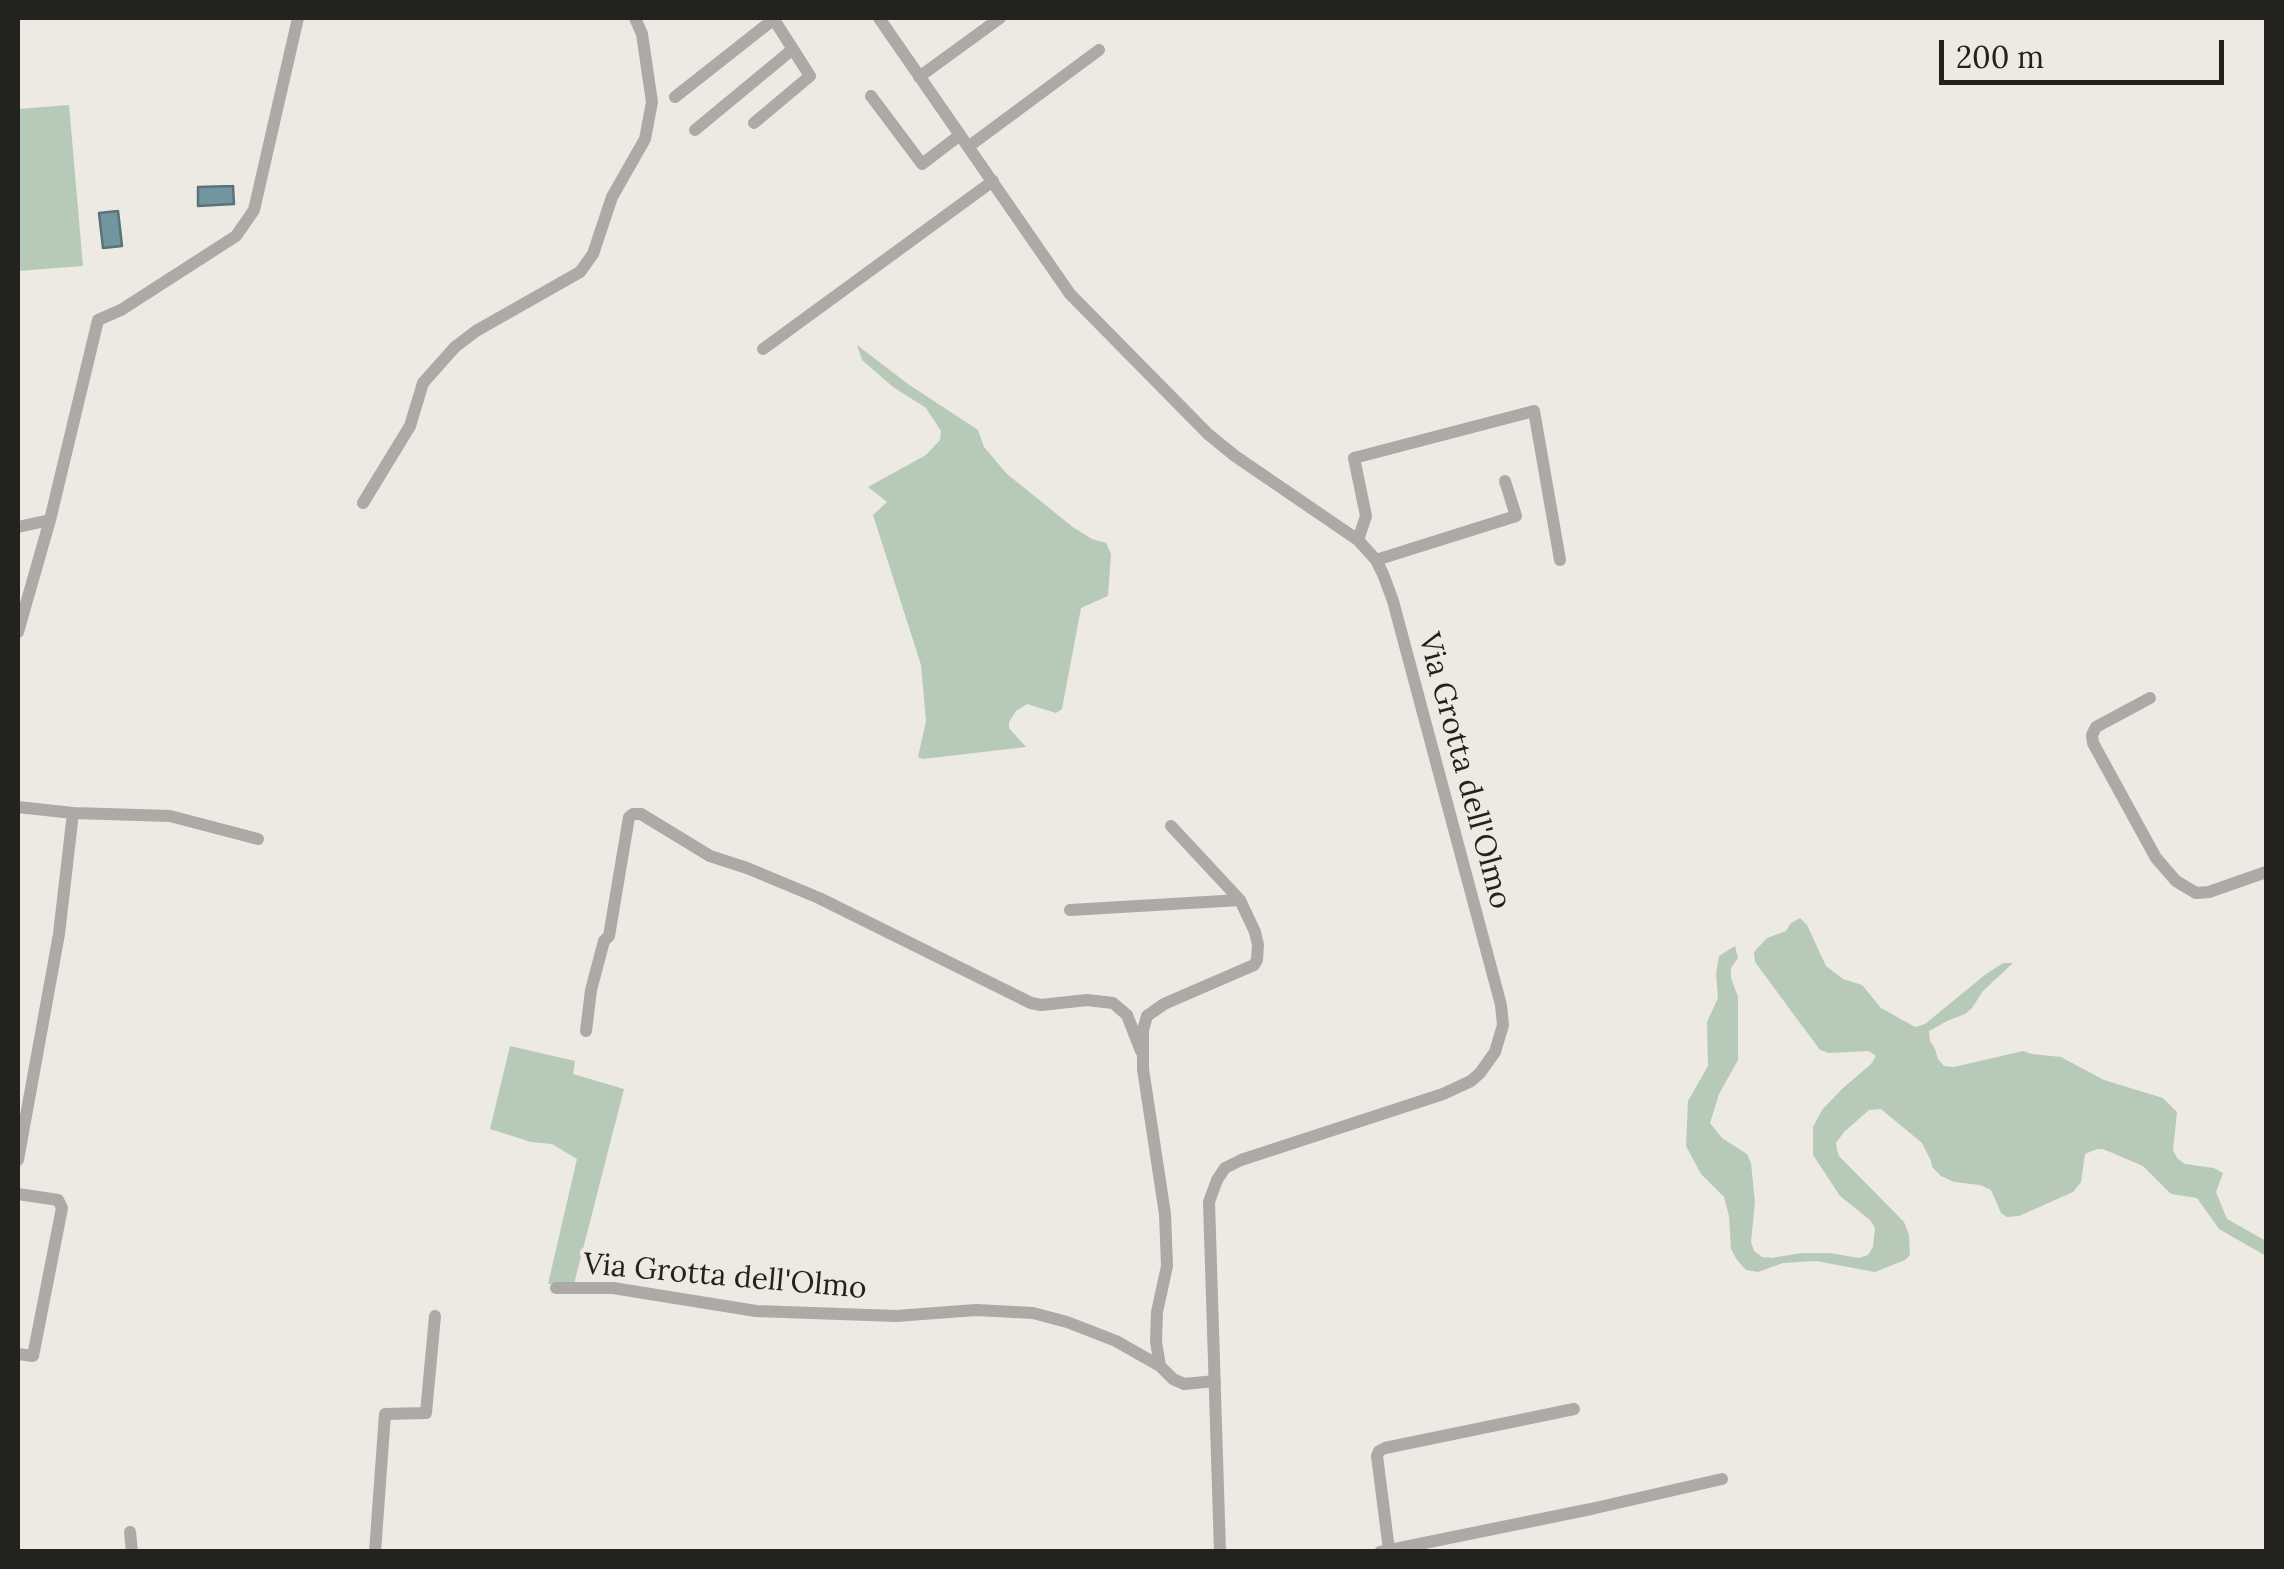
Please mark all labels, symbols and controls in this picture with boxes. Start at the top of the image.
scale bar [1944,20,2229,82]
text: 200 m [1956,38,2044,76]
street label: Via Grotta dell'Olmo [1410,629,1518,913]
street label: Via Grotta dell'Olmo [582,1247,868,1307]

